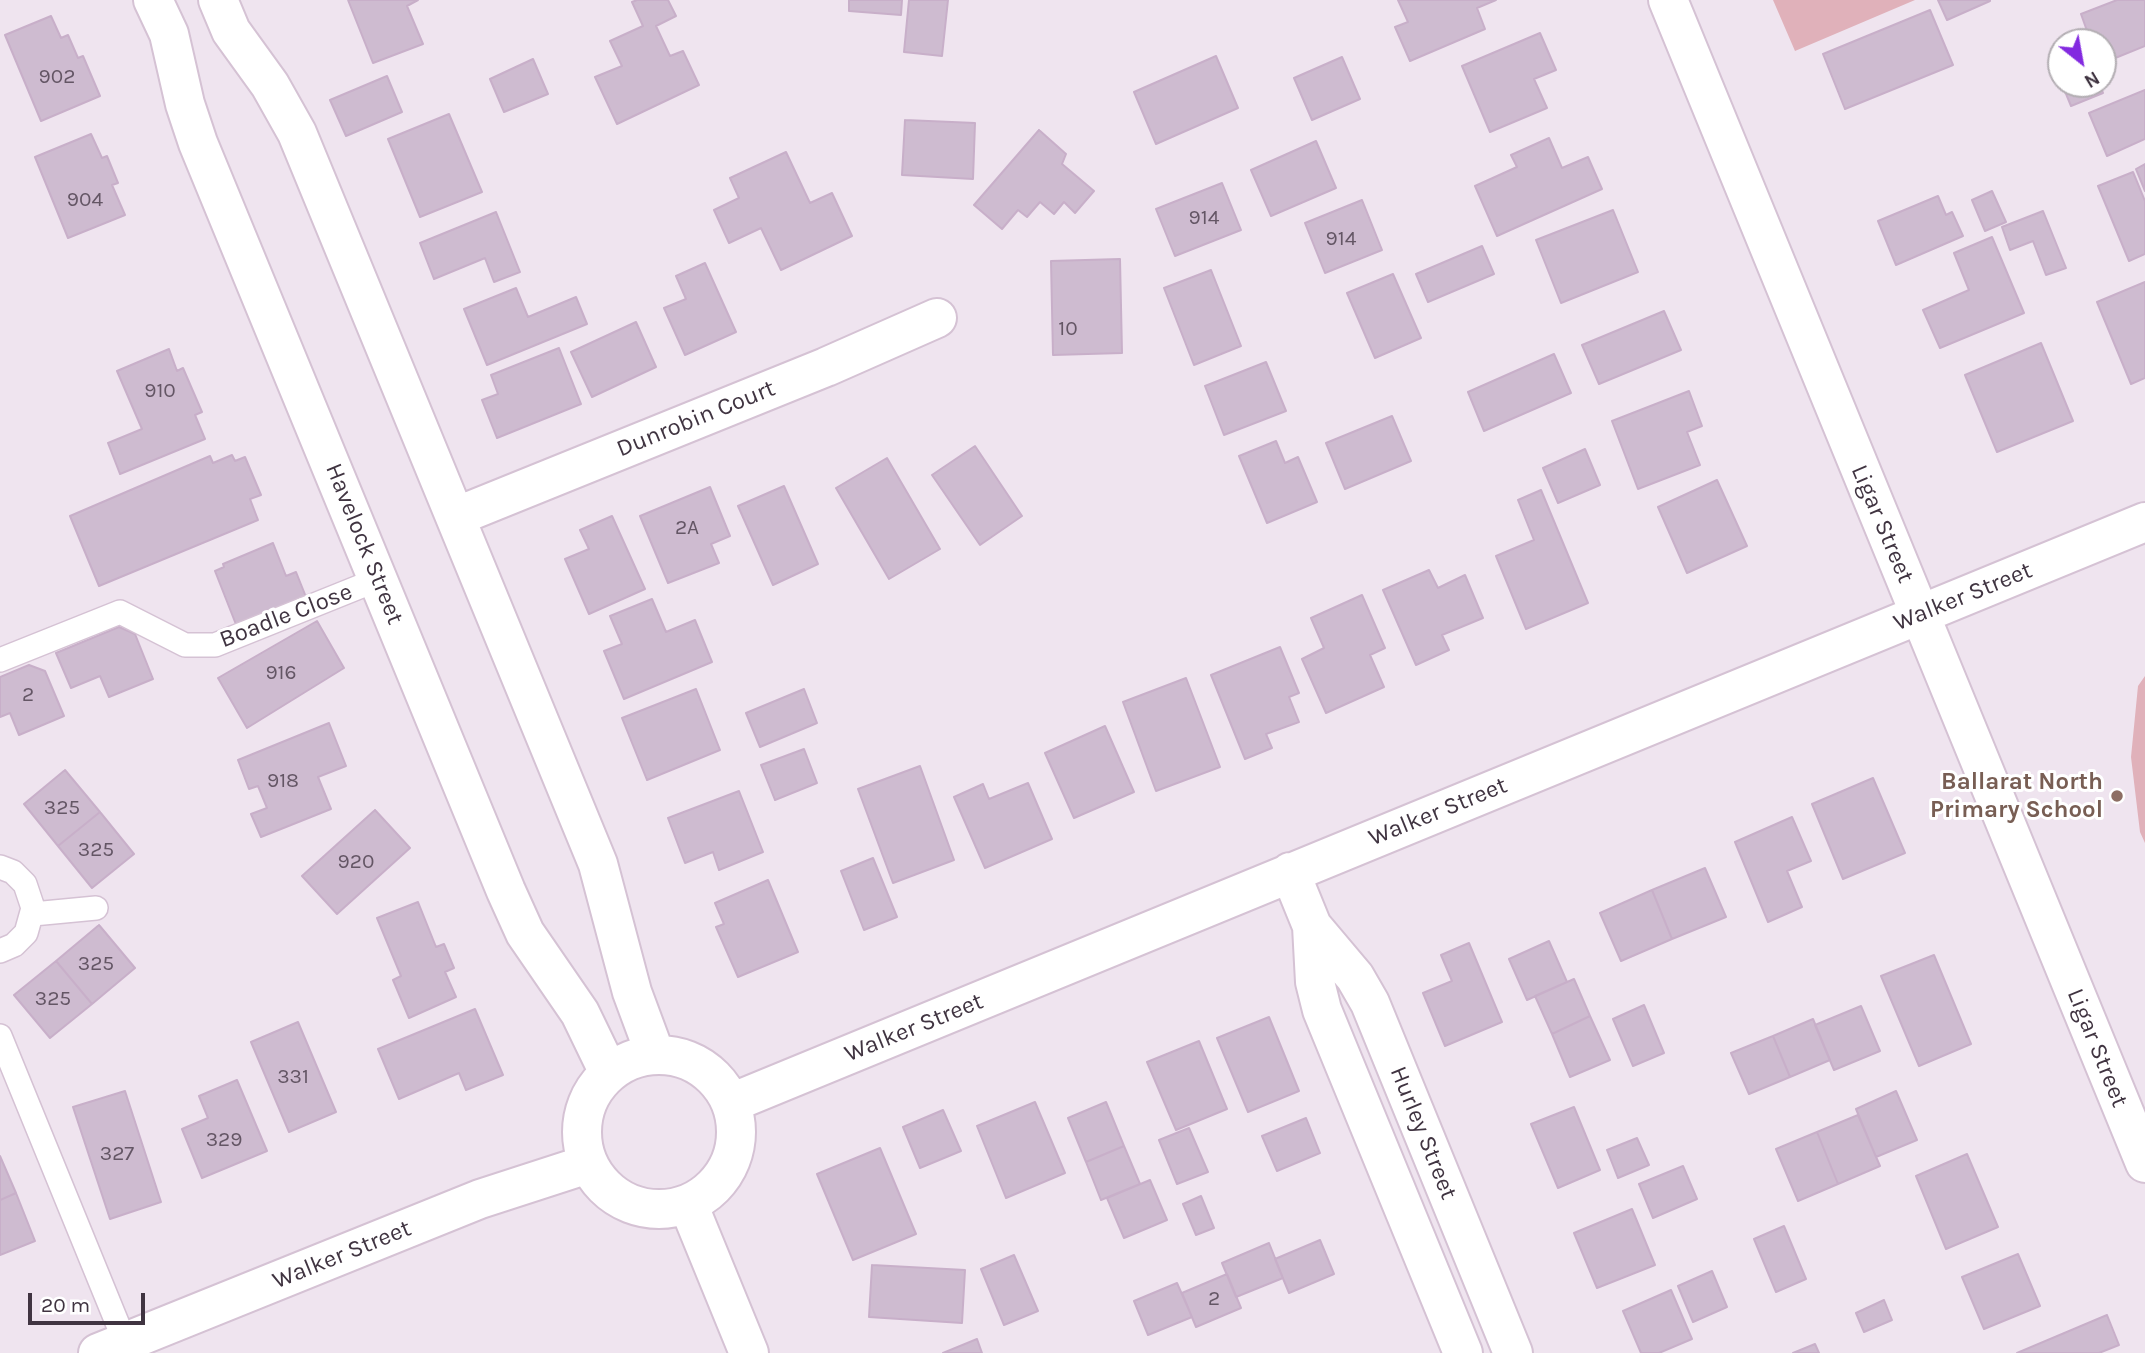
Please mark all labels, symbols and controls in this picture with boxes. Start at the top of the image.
north arrow [2047,28,2117,98]
house number: 902 [39,64,75,90]
text: N [2080,66,2103,92]
house number: 904 [67,187,103,213]
house number: 914 [1189,205,1219,231]
house number: 914 [1326,226,1356,252]
house number: 10 [1058,316,1078,342]
street label: Dunrobin Court [613,374,779,464]
house number: 910 [144,378,176,404]
street label: Havelock Street [319,459,409,629]
street label: Ligar Street [1844,461,1920,587]
house number: 2A [675,515,699,541]
street label: Walker Street [1890,556,2036,638]
street label: Boadle Close [216,578,356,654]
house number: 916 [265,660,297,686]
house number: 2 [22,682,34,708]
house number: 918 [267,768,299,794]
place label: Ballarat North Primary School [1930,768,2103,824]
street label: Walker Street [1365,771,1511,853]
marker: Ballarat North Primary School [2109,788,2125,804]
house number: 325 [44,795,80,821]
house number: 325 [78,837,114,863]
house number: 920 [338,849,374,875]
house number: 325 [78,951,114,977]
street label: Ligar Street [2060,984,2134,1112]
house number: 325 [35,986,71,1012]
street label: Walker Street [841,987,987,1069]
street label: Hurley Street [1383,1062,1463,1204]
house number: 331 [277,1064,309,1090]
house number: 329 [206,1127,242,1153]
house number: 327 [100,1141,134,1167]
street label: Walker Street [269,1214,415,1296]
scale bar [32,1280,149,1324]
house number: 2 [1208,1286,1220,1312]
text: 20 m [41,1293,90,1317]

